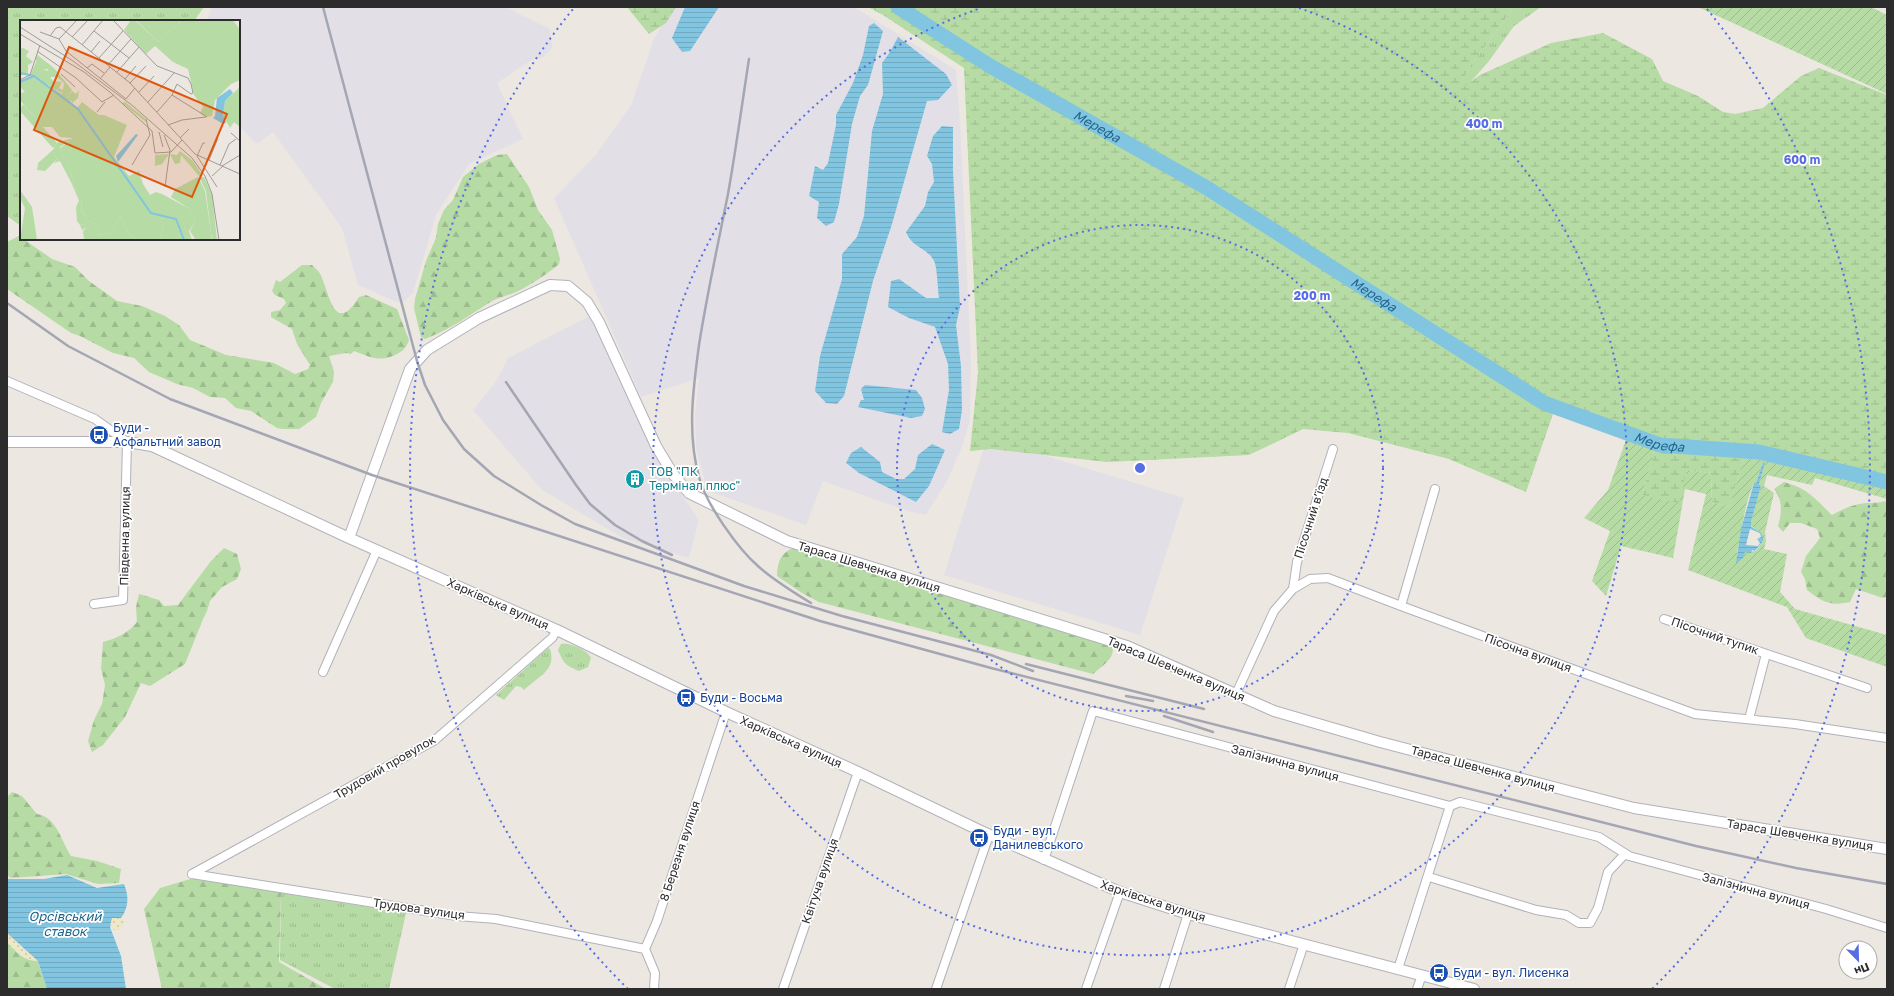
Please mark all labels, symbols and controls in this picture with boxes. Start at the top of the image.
inset map [20,20,240,240]
water label: Мерефа [1071,107,1124,146]
text: 400 m [1466,116,1502,131]
text: 600 m [1784,152,1820,167]
water label: Мерефа [1348,274,1400,315]
text: 200 m [1294,288,1330,303]
place label: Буди - Асфальтний завод [113,420,221,449]
bus stop icon: Буди - Асфальтний завод [88,424,110,446]
water label: Мерефа [1632,428,1685,455]
centre of rings [1133,461,1147,475]
place label: ТОВ "ПК Термінал плюс" [649,464,740,493]
building icon: ТОВ "ПК Термінал плюс" [624,468,646,490]
street label: Пісочний в’їзд [1290,475,1331,560]
street label: Південна вулиця [116,486,133,586]
street label: Тараса Шевченка вулиця [796,538,942,595]
street label: Харківська вулиця [445,574,552,633]
street label: Пісочний тупик [1669,613,1761,658]
street label: Пісочна вулиця [1483,630,1574,675]
street label: Тараса Шевченка вулиця [1105,633,1247,704]
bus stop icon: Буди - Восьма [675,687,697,709]
place label: Буди - Восьма [700,690,783,705]
street label: Харківська вулиця [738,712,845,771]
street label: Трудовий провулок [331,731,438,802]
street label: Залізнична вулиця [1229,741,1341,784]
street label: Тараса Шевченка вулиця [1410,742,1557,795]
street label: 8 Березня вулиця [656,799,703,903]
street label: Тараса Шевченка вулиця [1726,816,1874,854]
place label: Буди - вул. Данилевського [993,823,1083,852]
bus stop icon: Буди - вул. Данилевського [968,827,990,849]
street label: Квітуча вулиця [798,836,841,926]
street label: Залізнична вулиця [1700,869,1812,912]
street label: Харківська вулиця [1099,876,1208,925]
street label: Трудова вулиця [372,895,466,922]
water label: Орсівський ставок [29,908,102,939]
north arrow [1838,940,1878,980]
text: Пн [1852,961,1872,979]
bus stop icon: Буди - вул. Лисенка [1428,962,1450,984]
place label: Буди - вул. Лисенка [1453,965,1569,980]

